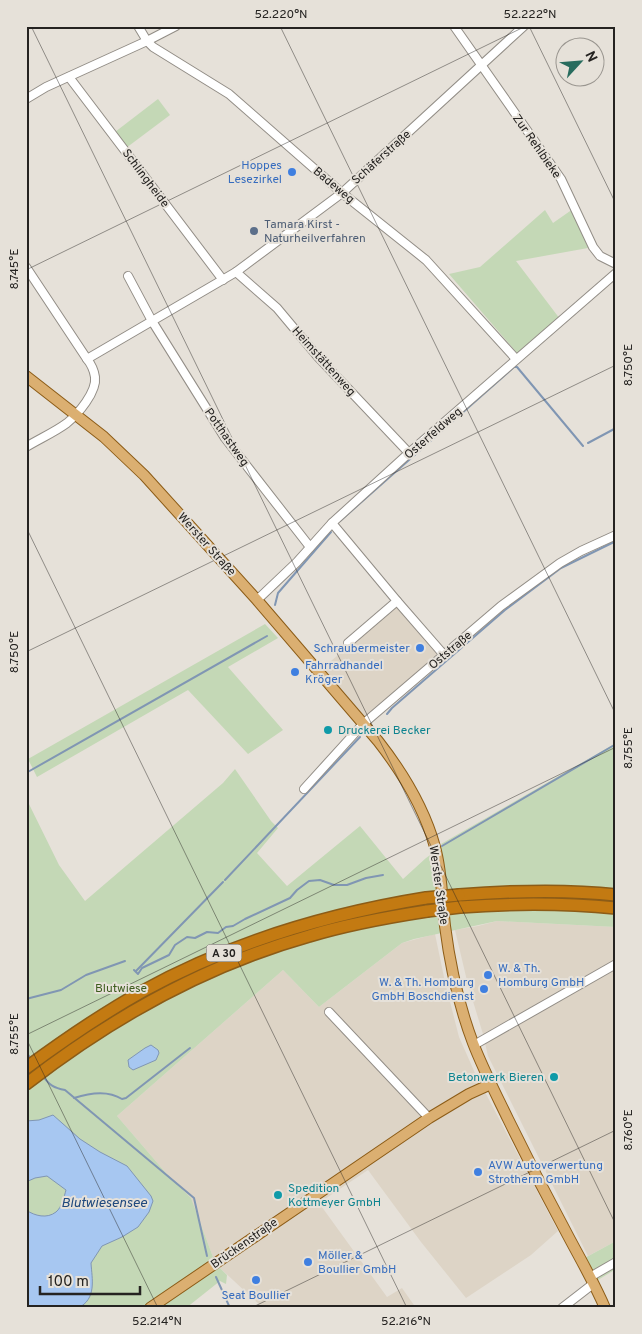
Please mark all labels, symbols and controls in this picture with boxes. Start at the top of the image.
text: 52.220°N [254,7,308,23]
text: 52.222°N [504,7,556,23]
north arrow [554,38,604,88]
text: N [580,49,600,65]
street label: Zur Rehlbieke [508,111,564,182]
street label: Schäferstraße [349,127,415,189]
street label: Schlingheide [118,146,172,211]
place label: Hoppes Lesezirkel [228,158,282,188]
street label: Badeweg [309,164,357,208]
marker: Hoppes Lesezirkel [286,166,298,178]
place label: Tamara Kirst - Naturheilverfahren [264,217,366,247]
marker: Tamara Kirst - Naturheilverfahren [248,225,260,237]
text: 8.745°E [7,249,23,289]
street label: Heimstättenweg [288,324,359,400]
text: 8.750°E [621,344,637,386]
street label: Osterfeldweg [401,404,466,463]
street label: Potthastweg [200,405,252,470]
street label: Werster Straße [174,510,239,580]
street label: Oststraße [426,628,476,674]
text: 8.750°E [7,631,23,673]
place label: Schraubermeister [313,641,410,657]
marker: Schraubermeister [414,642,426,654]
place label: Fahrradhandel Kröger [305,658,383,688]
marker: Fahrradhandel Kröger [289,666,301,678]
place label: Druckerei Becker [338,723,431,739]
marker: Druckerei Becker [322,724,334,736]
text: 8.755°E [621,727,637,769]
street label: Werster Straße [425,844,451,926]
road number: A 30 [206,944,242,961]
place label: W. & Th. Homburg GmbH [498,961,584,991]
marker: W. & Th. Homburg GmbH [482,969,494,981]
place label: W. & Th. Homburg GmbH Boschdienst [371,975,474,1005]
park label: Blutwiese [95,981,147,997]
marker: W. & Th. Homburg GmbH Boschdienst [478,983,490,995]
text: 8.755°E [7,1013,23,1055]
place label: Betonwerk Bieren [448,1070,544,1086]
marker: Betonwerk Bieren [548,1071,560,1083]
text: 8.760°E [621,1109,637,1151]
place label: AVW Autoverwertung Strotherm GmbH [488,1158,603,1188]
marker: AVW Autoverwertung Strotherm GmbH [472,1166,484,1178]
place label: Spedition Kottmeyer GmbH [288,1181,381,1211]
marker: Spedition Kottmeyer GmbH [272,1189,284,1201]
water label: Blutwiesensee [61,1195,148,1212]
street label: Brückenstraße [208,1215,281,1273]
place label: Möller & Boullier GmbH [318,1248,396,1278]
marker: Möller & Boullier GmbH [302,1256,314,1268]
scale bar [40,1264,140,1296]
text: 100 m [48,1273,89,1292]
marker: Seat Boullier [250,1274,262,1286]
place label: Seat Boullier [222,1288,291,1304]
text: 52.214°N [132,1314,182,1330]
text: 52.216°N [381,1314,431,1330]

